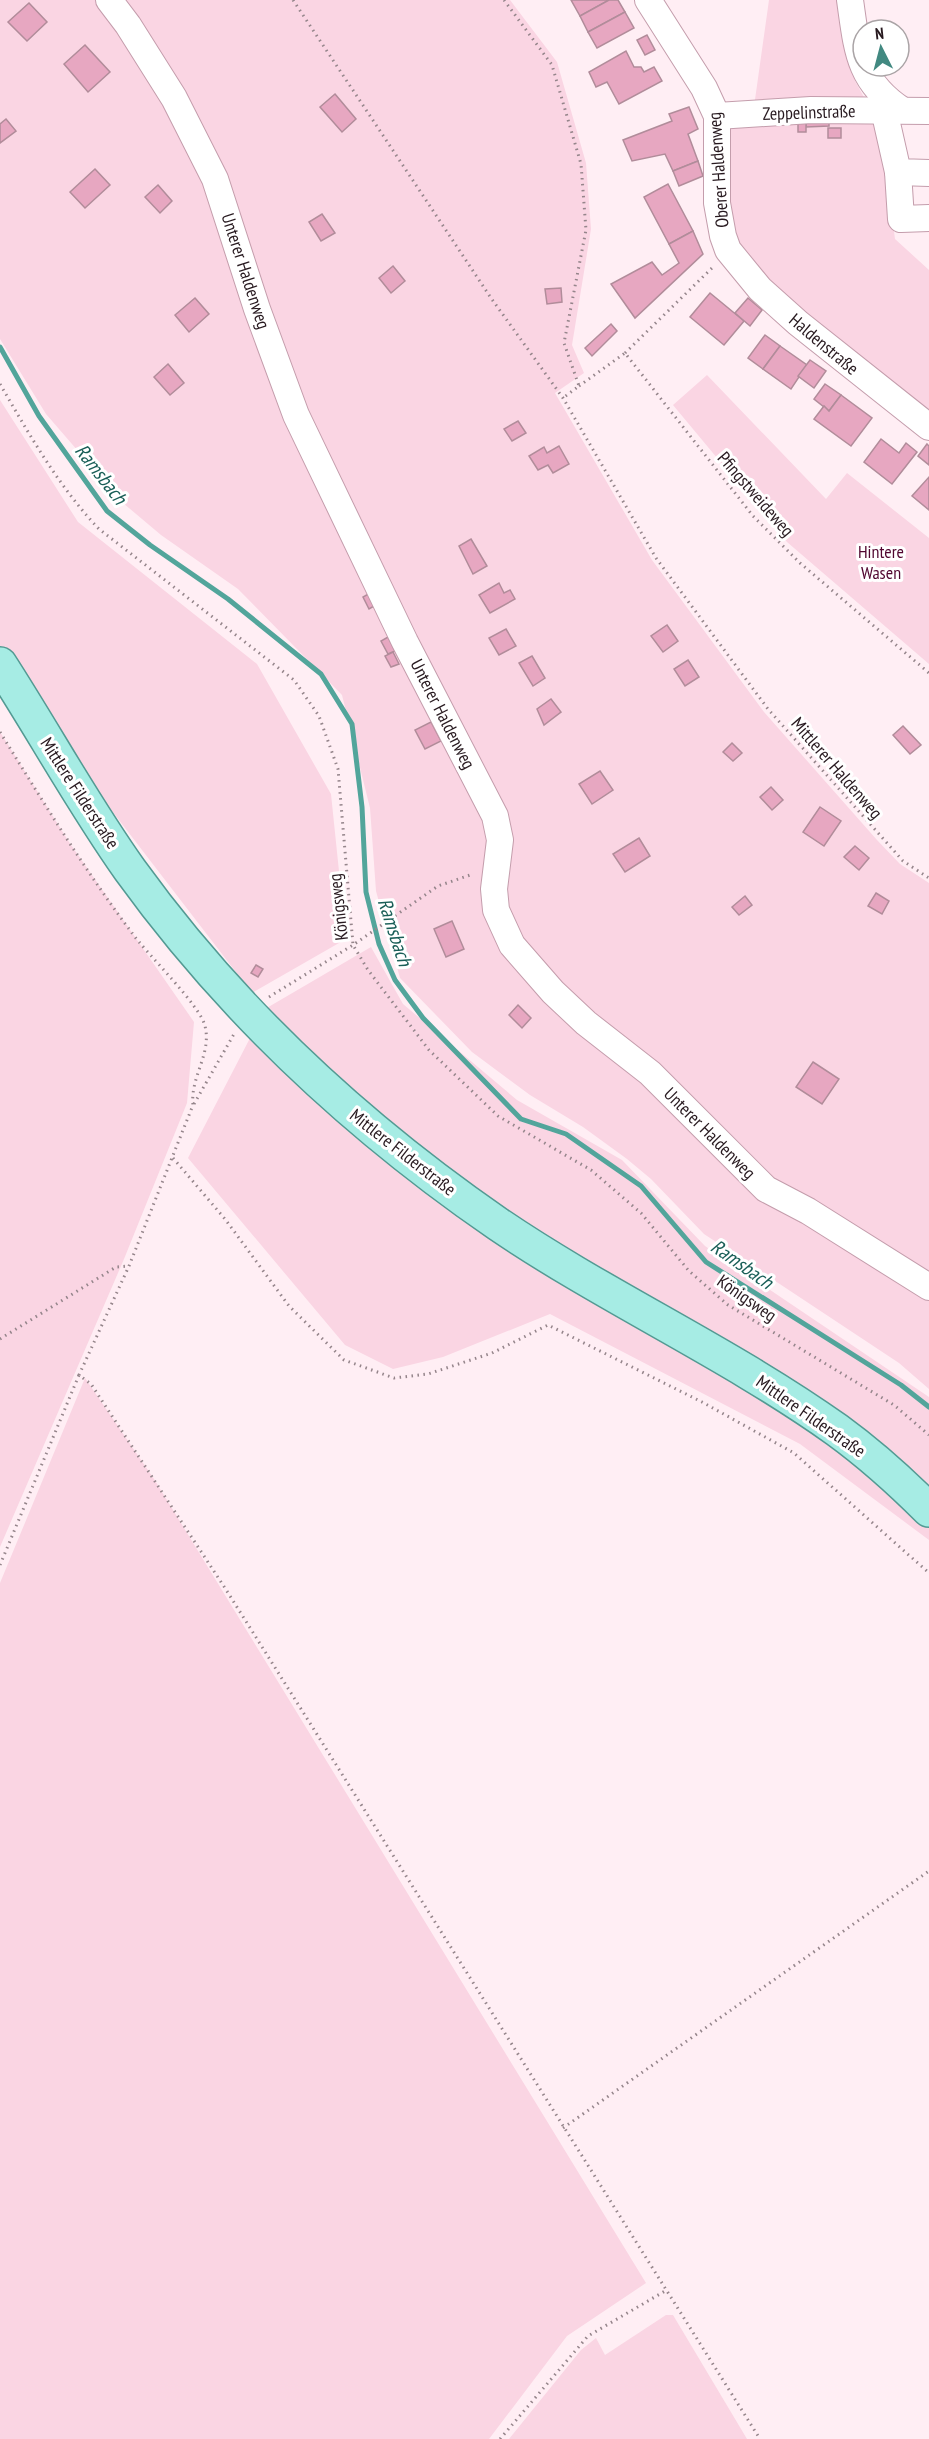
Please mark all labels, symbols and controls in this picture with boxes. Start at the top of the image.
north arrow [851,18,911,78]
text: N [874,23,885,43]
street label: Zeppelinstraße [762,99,856,125]
street label: Oberer Haldenweg [702,111,734,229]
street label: Unterer Haldenweg [216,210,276,332]
street label: Haldenstraße [785,308,863,380]
water label: Ramsbach [69,438,134,511]
street label: Pfingstweideweg [713,447,799,541]
park label: Hintere Wasen [858,540,904,584]
street label: Unterer Haldenweg [405,655,481,773]
street label: Mittlerer Haldenweg [786,712,888,824]
street label: Mittlere Filderstraße [35,733,125,853]
street label: Königsweg [323,872,353,942]
water label: Ramsbach [372,895,419,970]
street label: Unterer Haldenweg [659,1082,761,1184]
street label: Mittlere Filderstraße [345,1103,461,1201]
water label: Ramsbach [706,1233,779,1295]
street label: Königsweg [713,1269,781,1327]
street label: Mittlere Filderstraße [752,1370,870,1462]

